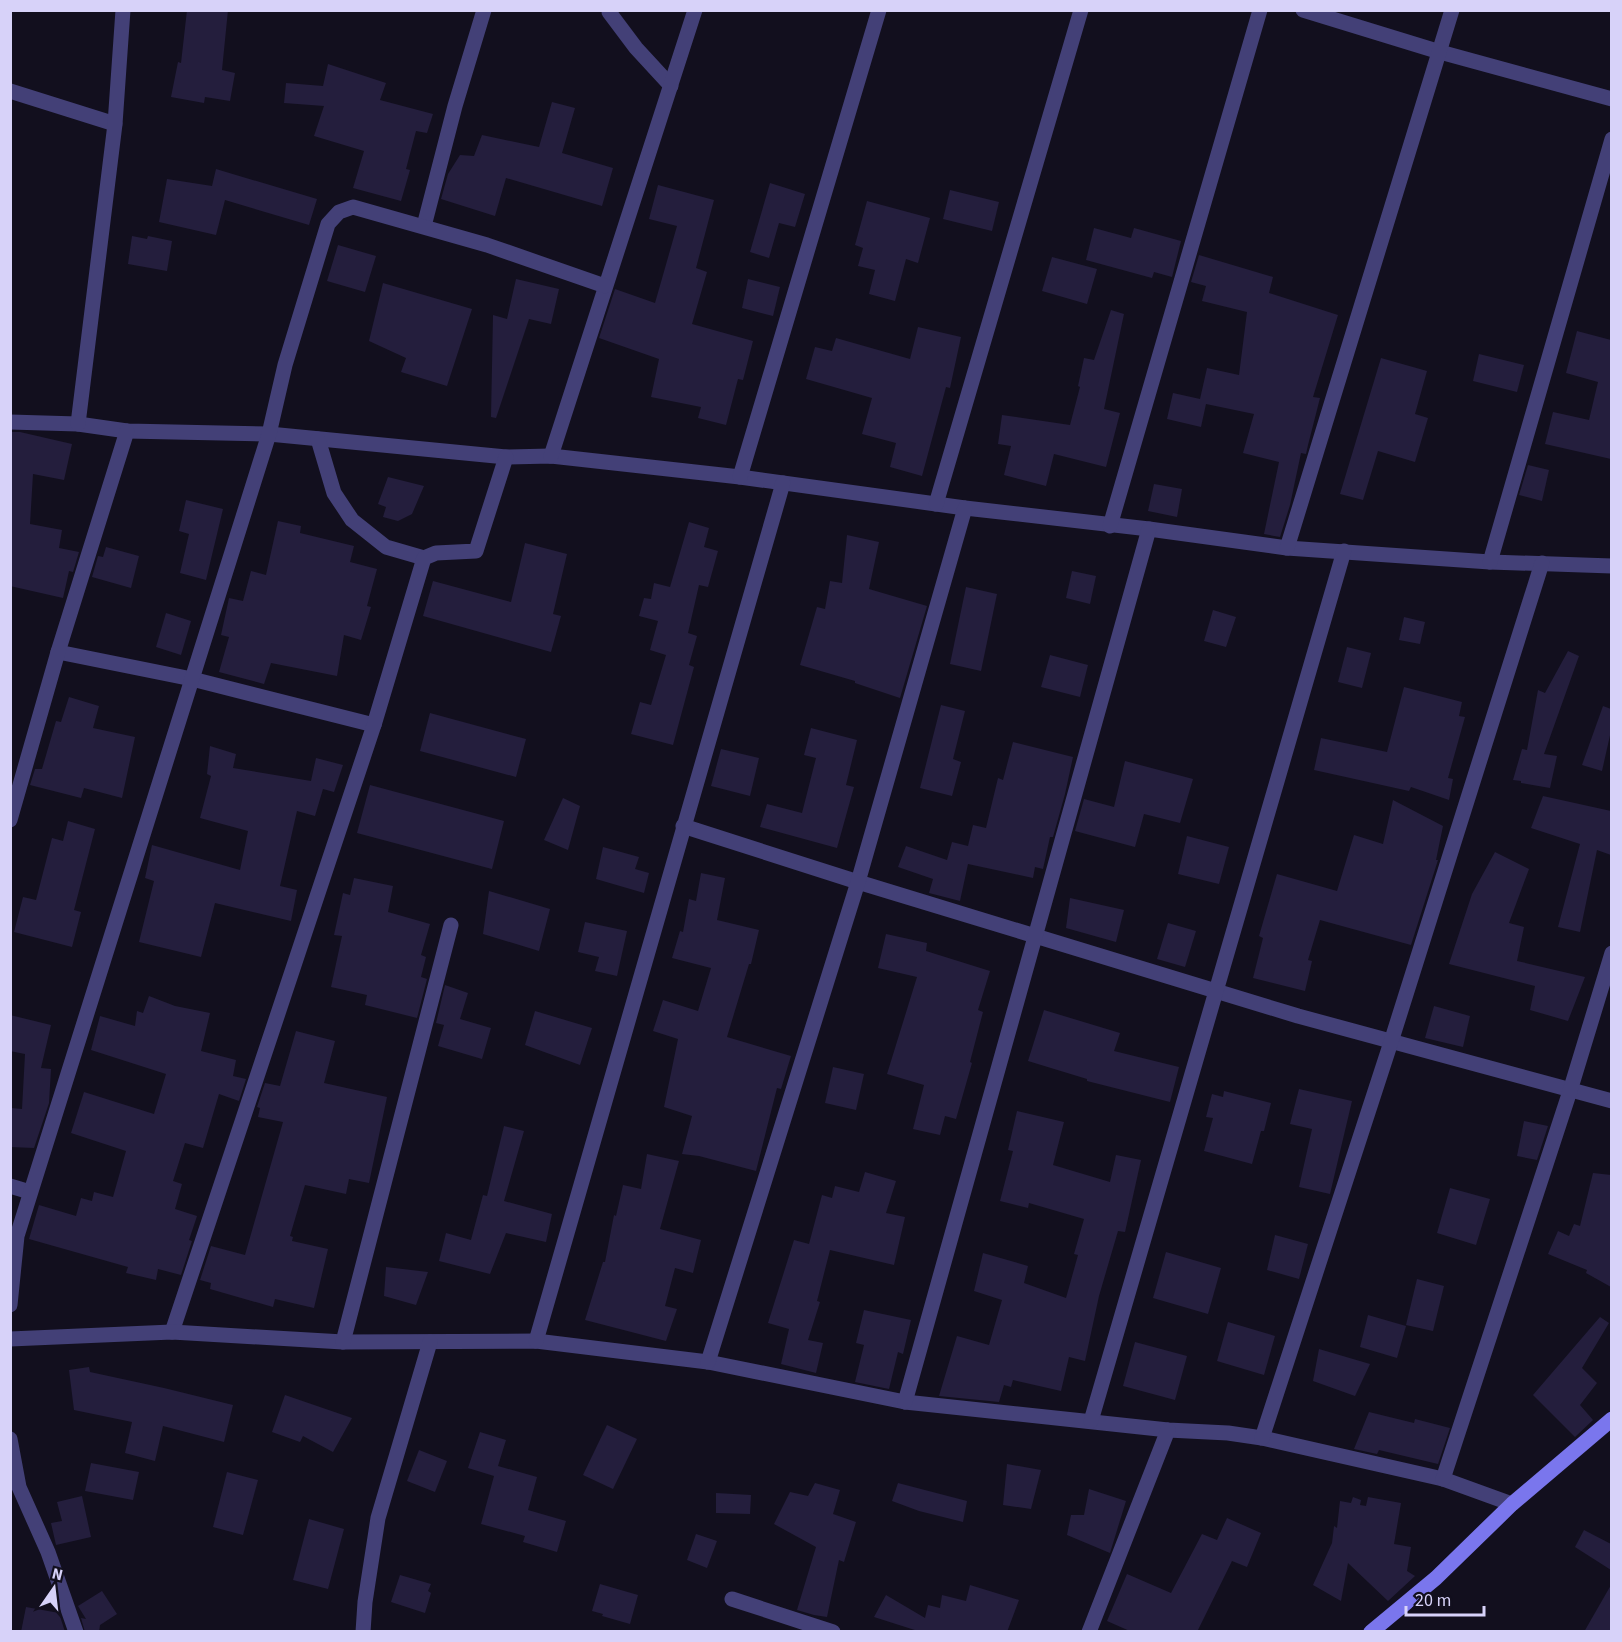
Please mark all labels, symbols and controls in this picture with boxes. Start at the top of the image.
north arrow [24,1558,84,1618]
text: N [50,1562,65,1586]
scale bar [1406,1579,1484,1617]
text: 20 m [1415,1588,1451,1613]

